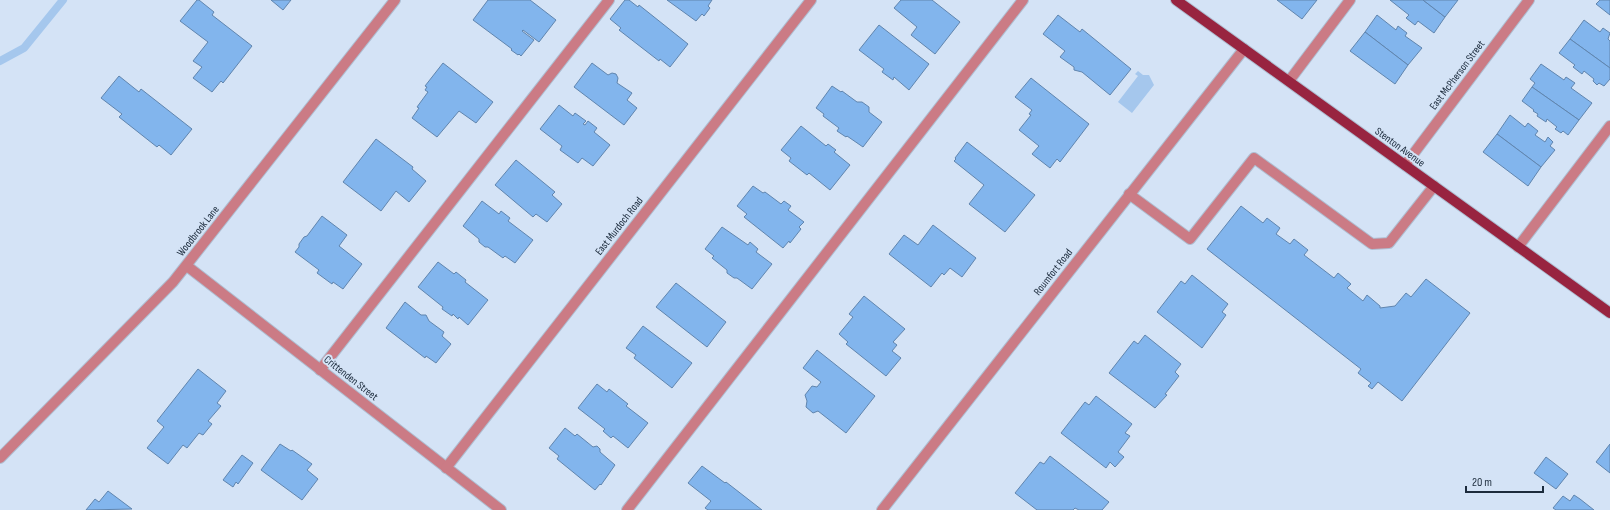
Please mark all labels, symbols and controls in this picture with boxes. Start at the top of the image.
street label: East McPherson Street [1427,37,1488,112]
street label: Stenton Avenue [1373,125,1427,169]
street label: East Murdoch Road [592,194,646,258]
street label: Woodbrook Lane [174,203,222,259]
street label: Roumfort Road [1031,246,1075,298]
street label: Crittenden Street [321,353,381,403]
scale bar [1466,468,1543,494]
text: 20 m [1472,475,1492,490]

